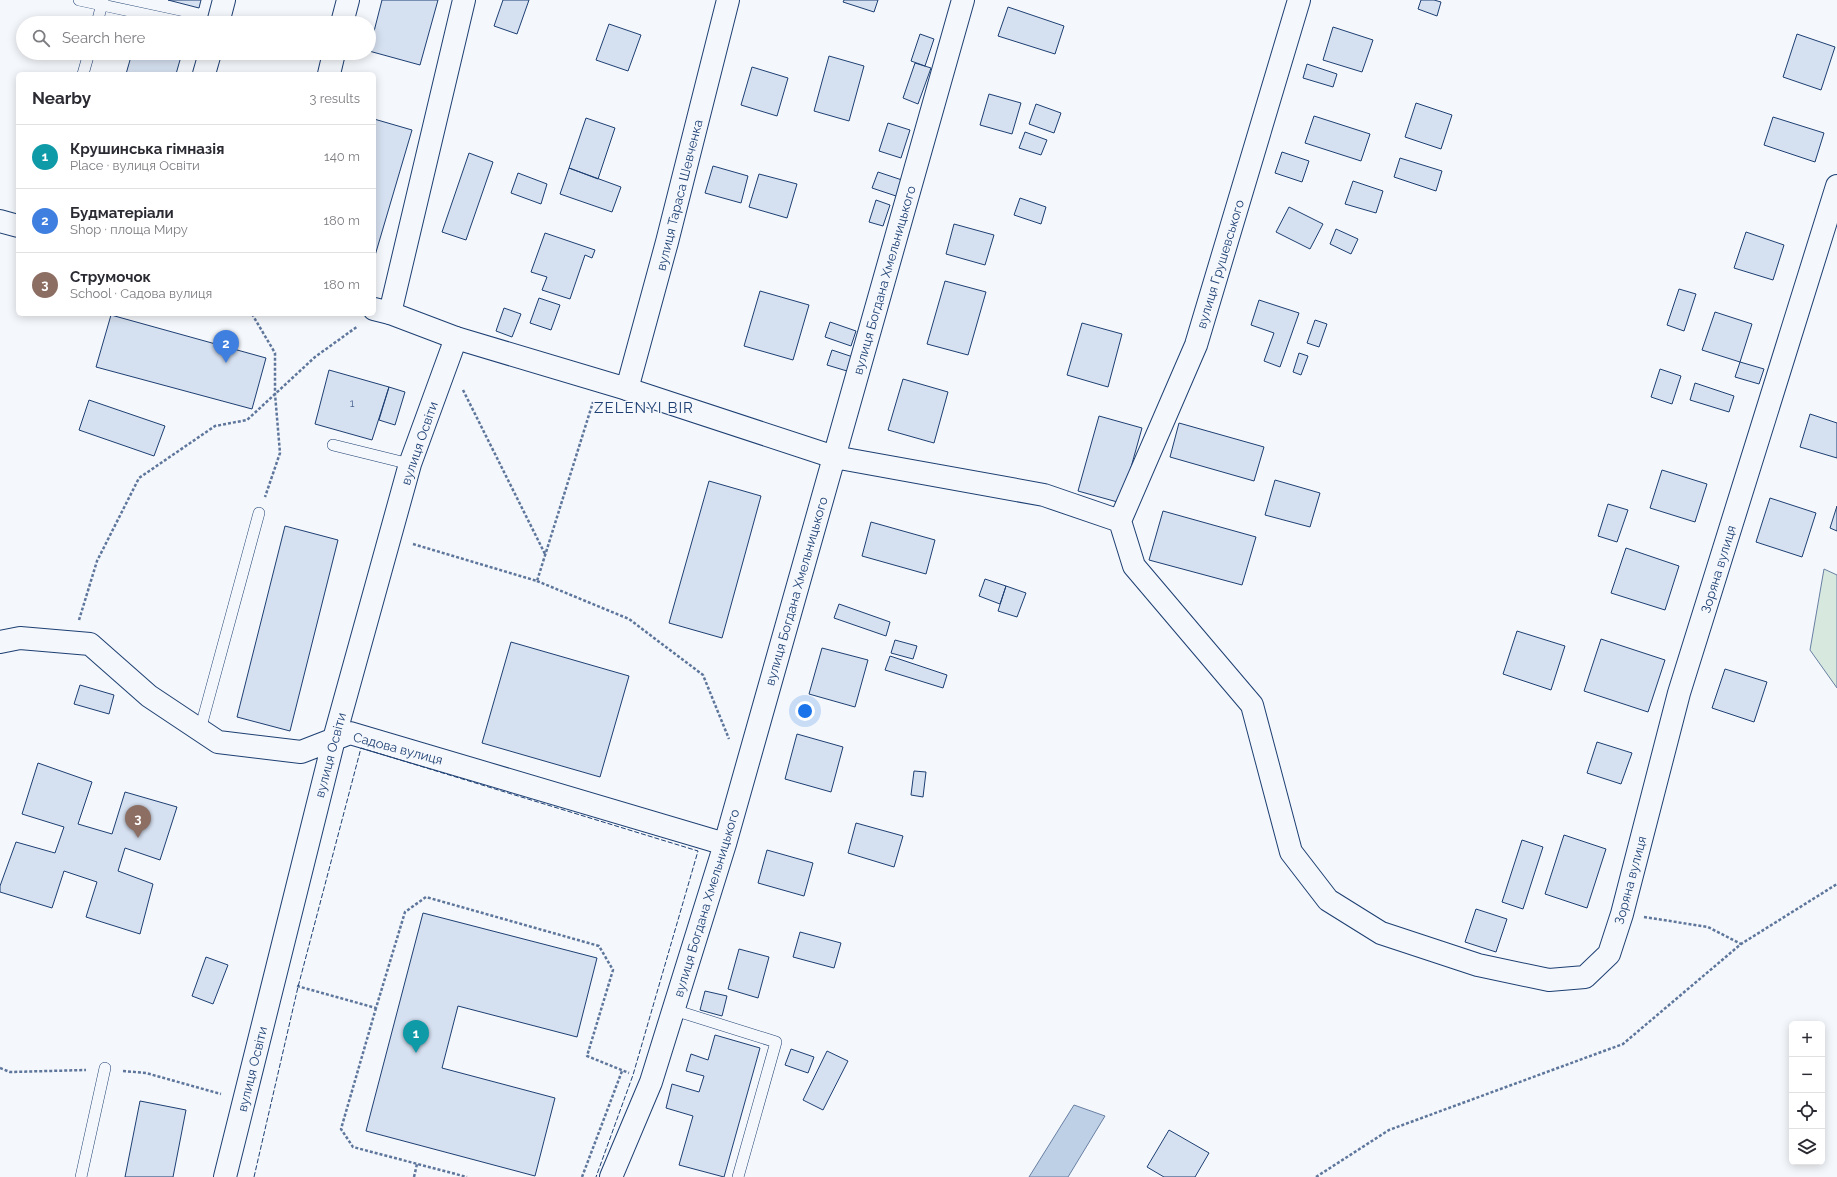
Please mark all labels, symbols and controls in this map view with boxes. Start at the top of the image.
search box [16,16,376,60]
icon: search [30,27,52,49]
text: Search here [62,29,145,47]
text: Nearby [32,88,91,108]
text: 3 results [310,91,360,106]
street label: вулиця Тараса Шевченка [653,118,706,272]
text: Крушинська гімназія [70,140,225,158]
text: 1 [42,149,48,164]
text: 140 m [324,149,360,164]
text: Place · вулиця Освіти [70,158,200,173]
street label: вулиця Богдана Хмельницького [850,184,919,376]
street label: вулиця Грушевського [1194,198,1247,330]
text: Будматеріали [70,204,174,222]
text: 2 [41,213,49,228]
text: 180 m [324,213,360,228]
text: Shop · площа Миру [70,222,188,237]
text: Струмочок [70,268,151,286]
text: 3 [41,277,49,292]
text: 180 m [324,277,360,292]
text: School · Садова вулиця [70,286,212,301]
pin: 2 [213,330,239,363]
house number: 1 [350,397,355,410]
street label: вулиця Освіти [398,399,441,487]
district label: ZELENYI BIR [594,399,694,417]
street label: вулиця Богдана Хмельницького [762,495,831,687]
street label: Зоряна вулиця [1698,523,1739,615]
your location [795,701,815,721]
street label: вулиця Освіти [312,711,349,799]
street label: Садова вулиця [351,729,444,768]
pin: 3 [125,805,151,838]
street label: вулиця Богдана Хмельницького [671,807,742,999]
street label: Зоряна вулиця [1611,834,1649,926]
pin: 1 [403,1020,429,1053]
map controls [1789,1021,1825,1165]
button: + [1789,1021,1825,1057]
street label: вулиця Освіти [235,1025,270,1113]
button: − [1789,1057,1825,1093]
button: locate [1789,1093,1825,1129]
button: layers [1789,1129,1825,1165]

